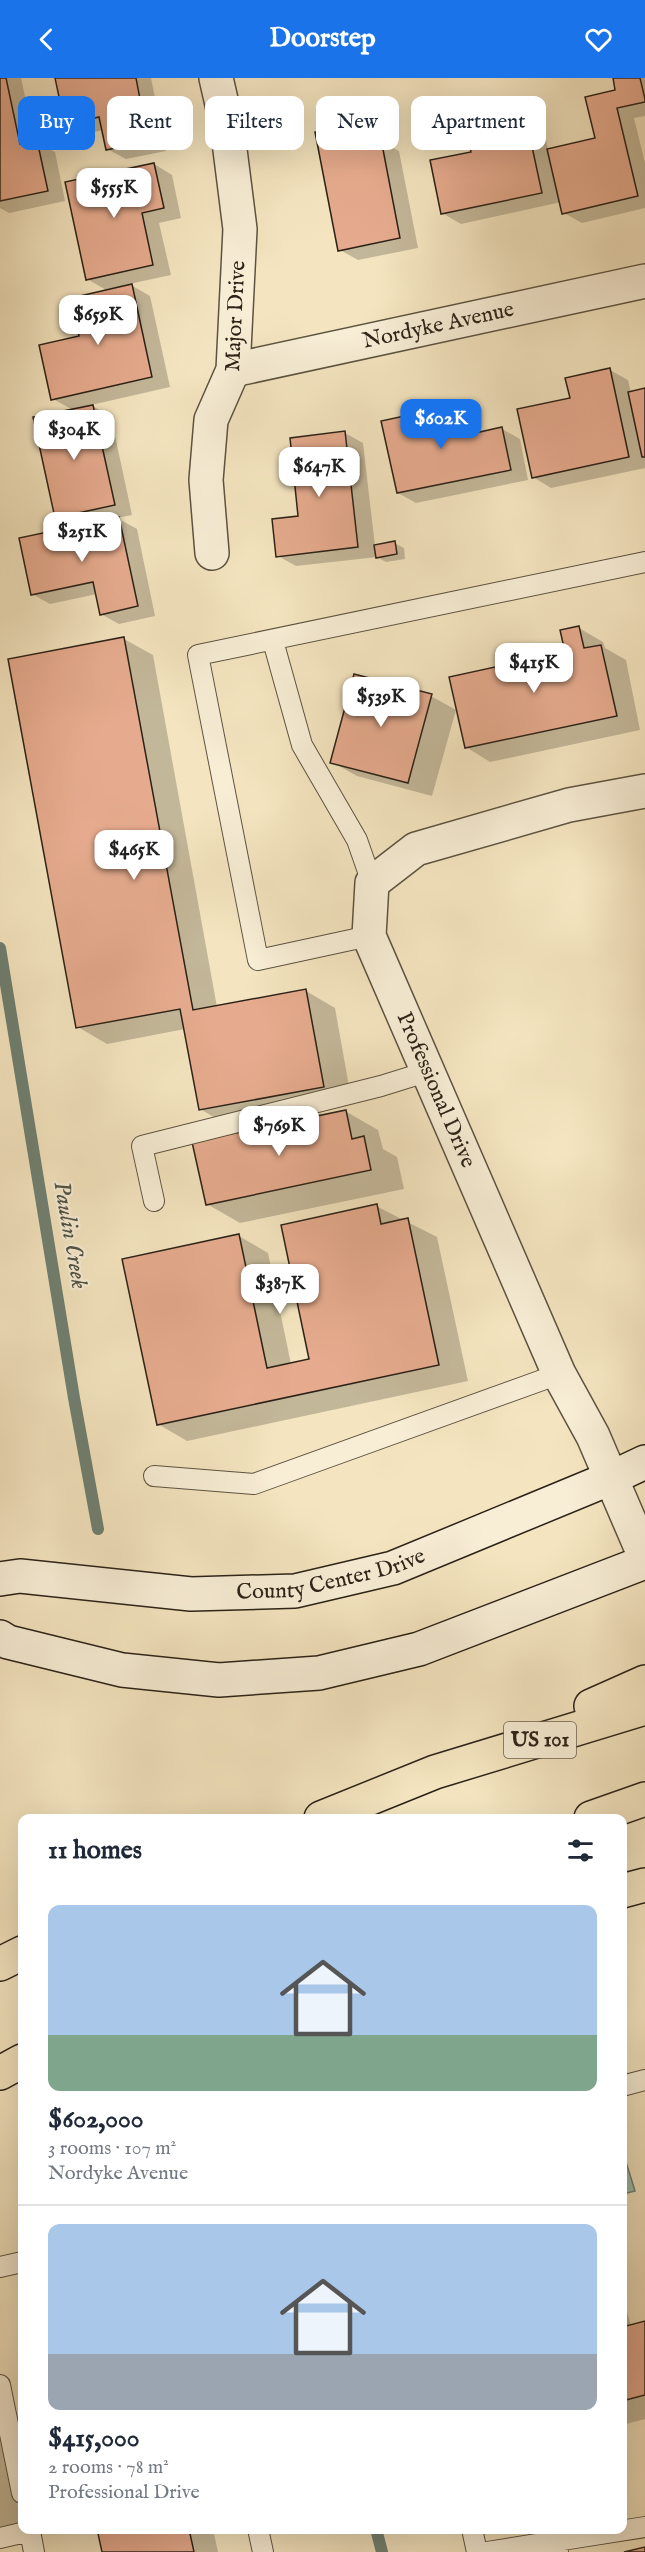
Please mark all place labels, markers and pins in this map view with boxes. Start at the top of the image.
pin: $555K [72,168,156,219]
pin: $659K [56,295,140,346]
pin: $602K [399,399,483,450]
pin: $304K [32,410,116,461]
pin: $647K [277,447,361,498]
pin: $251K [40,512,124,563]
pin: $415K [492,643,576,694]
pin: $539K [339,677,423,728]
pin: $465K [92,830,176,881]
pin: $769K [237,1106,321,1157]
pin: $387K [238,1264,322,1315]

